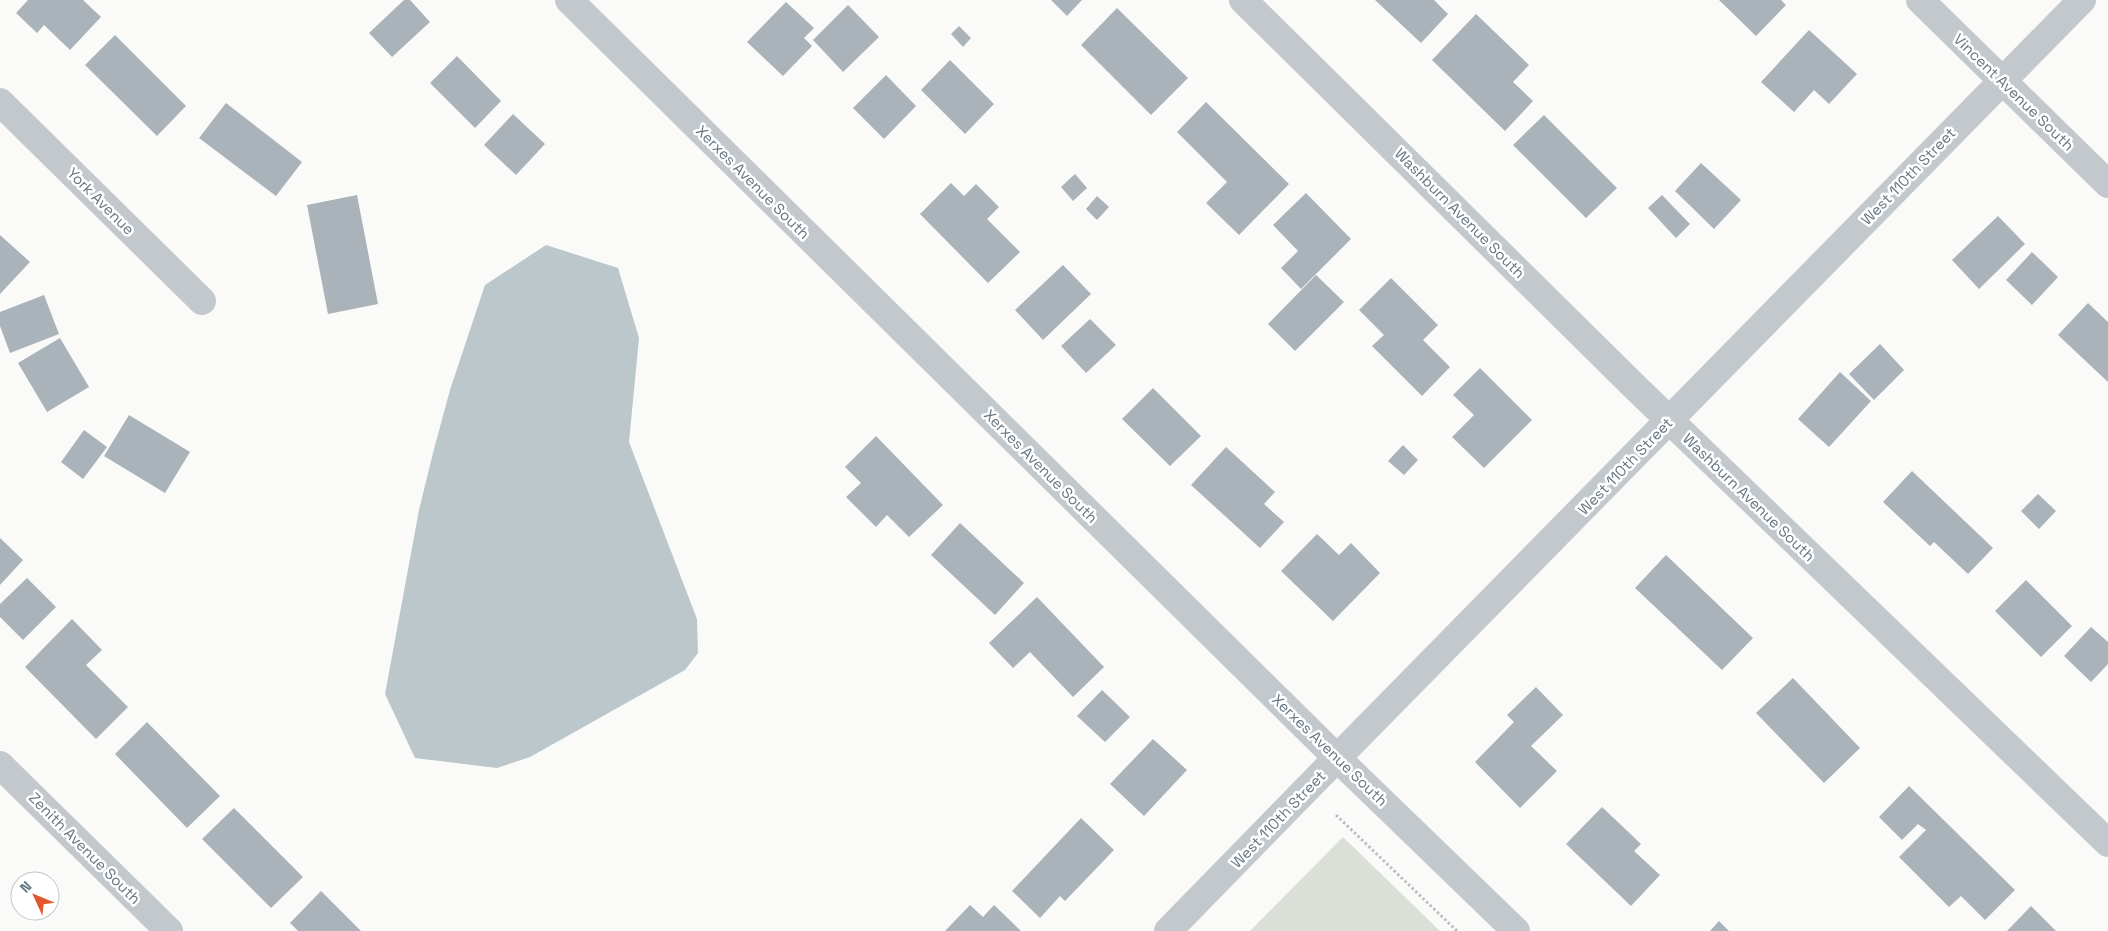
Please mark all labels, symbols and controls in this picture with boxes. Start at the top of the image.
street label: Vincent Avenue South [1950,30,2078,154]
street label: Xerxes Avenue South [692,121,814,243]
street label: West 110th Street [1857,123,1959,229]
street label: Washburn Avenue South [1391,144,1529,282]
street label: York Avenue [63,163,139,239]
street label: Xerxes Avenue South [980,405,1102,527]
street label: West 110th Street [1574,413,1676,519]
street label: Washburn Avenue South [1679,429,1819,565]
street label: Xerxes Avenue South [1268,690,1392,810]
street label: West 110th Street [1227,766,1329,872]
street label: Zenith Avenue South [25,788,145,908]
north arrow [10,871,60,921]
text: N [16,877,35,897]

